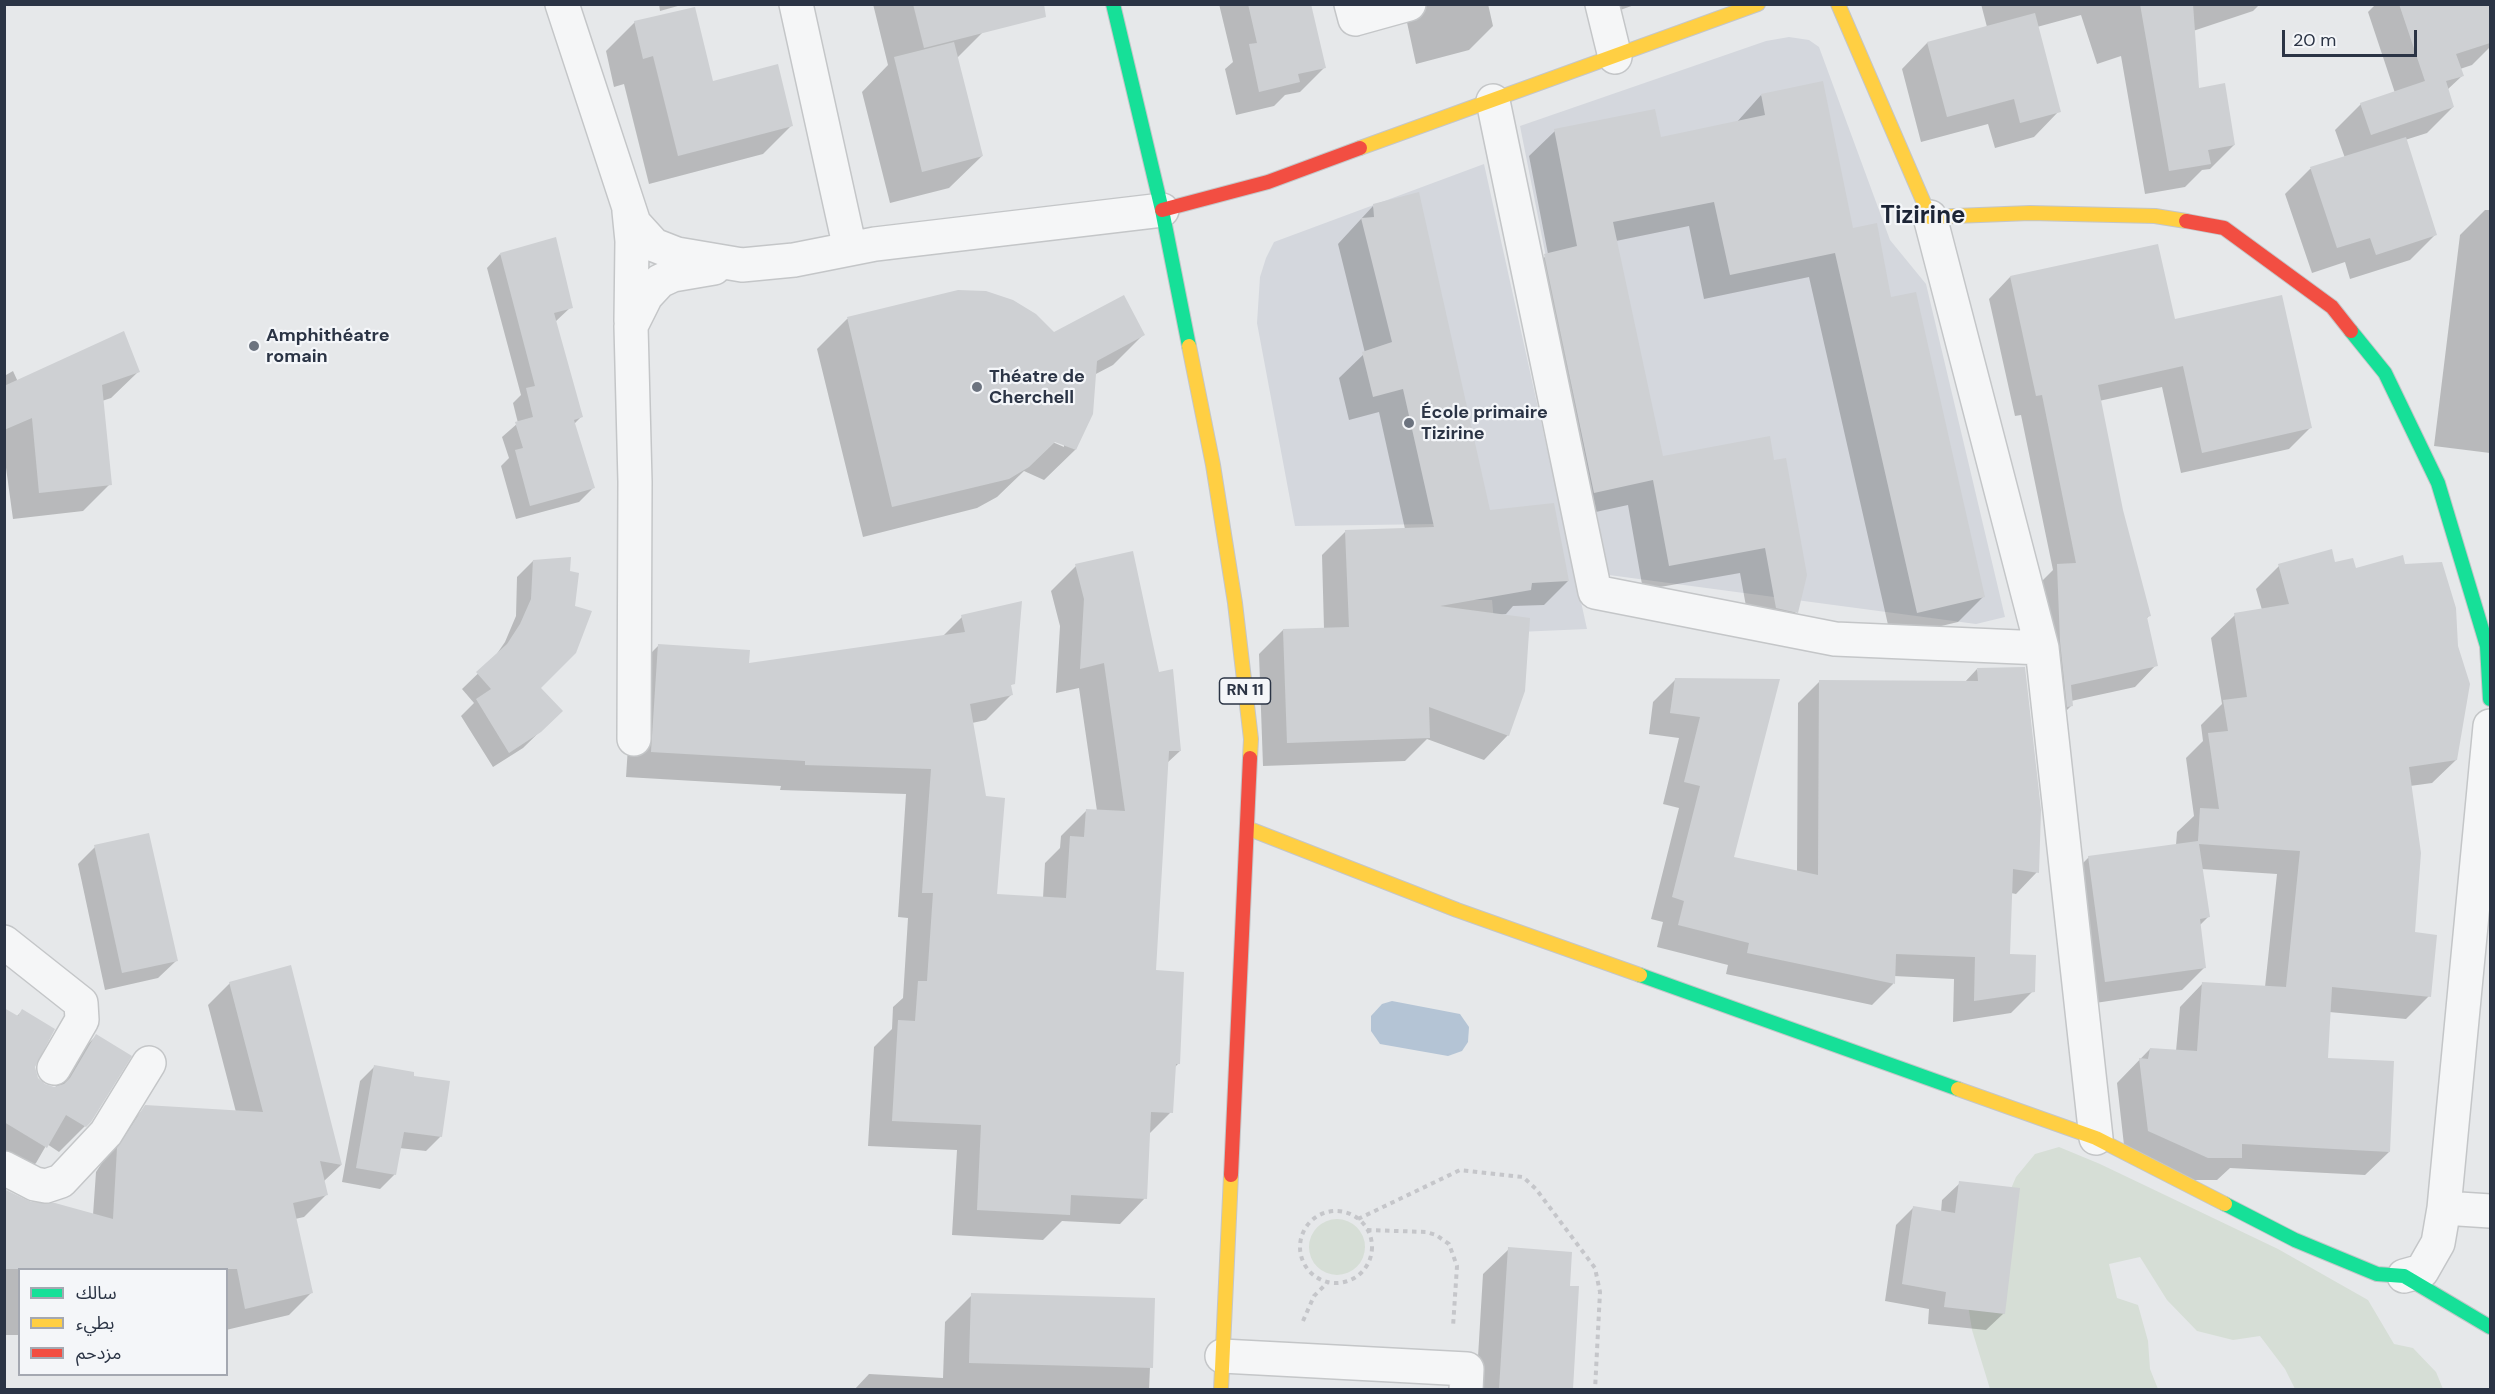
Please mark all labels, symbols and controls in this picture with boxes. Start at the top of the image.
scale bar [2285,18,2420,56]
text: 20 m [2293,28,2336,52]
district label: Tizirine [1881,203,1965,231]
place label: Amphithéatre romain [266,325,390,368]
marker: Amphithéatre romain [247,339,261,353]
place label: Théatre de Cherchell [989,366,1085,409]
marker: Théatre de Cherchell [970,380,984,394]
place label: École primaire Tizirine [1421,402,1548,444]
marker: École primaire Tizirine [1402,416,1416,430]
road number: RN 11 [1220,678,1270,704]
legend [18,1268,228,1376]
text: سالك [76,1281,117,1305]
text: بطيء [76,1311,114,1335]
text: مزدحم [76,1341,121,1365]

